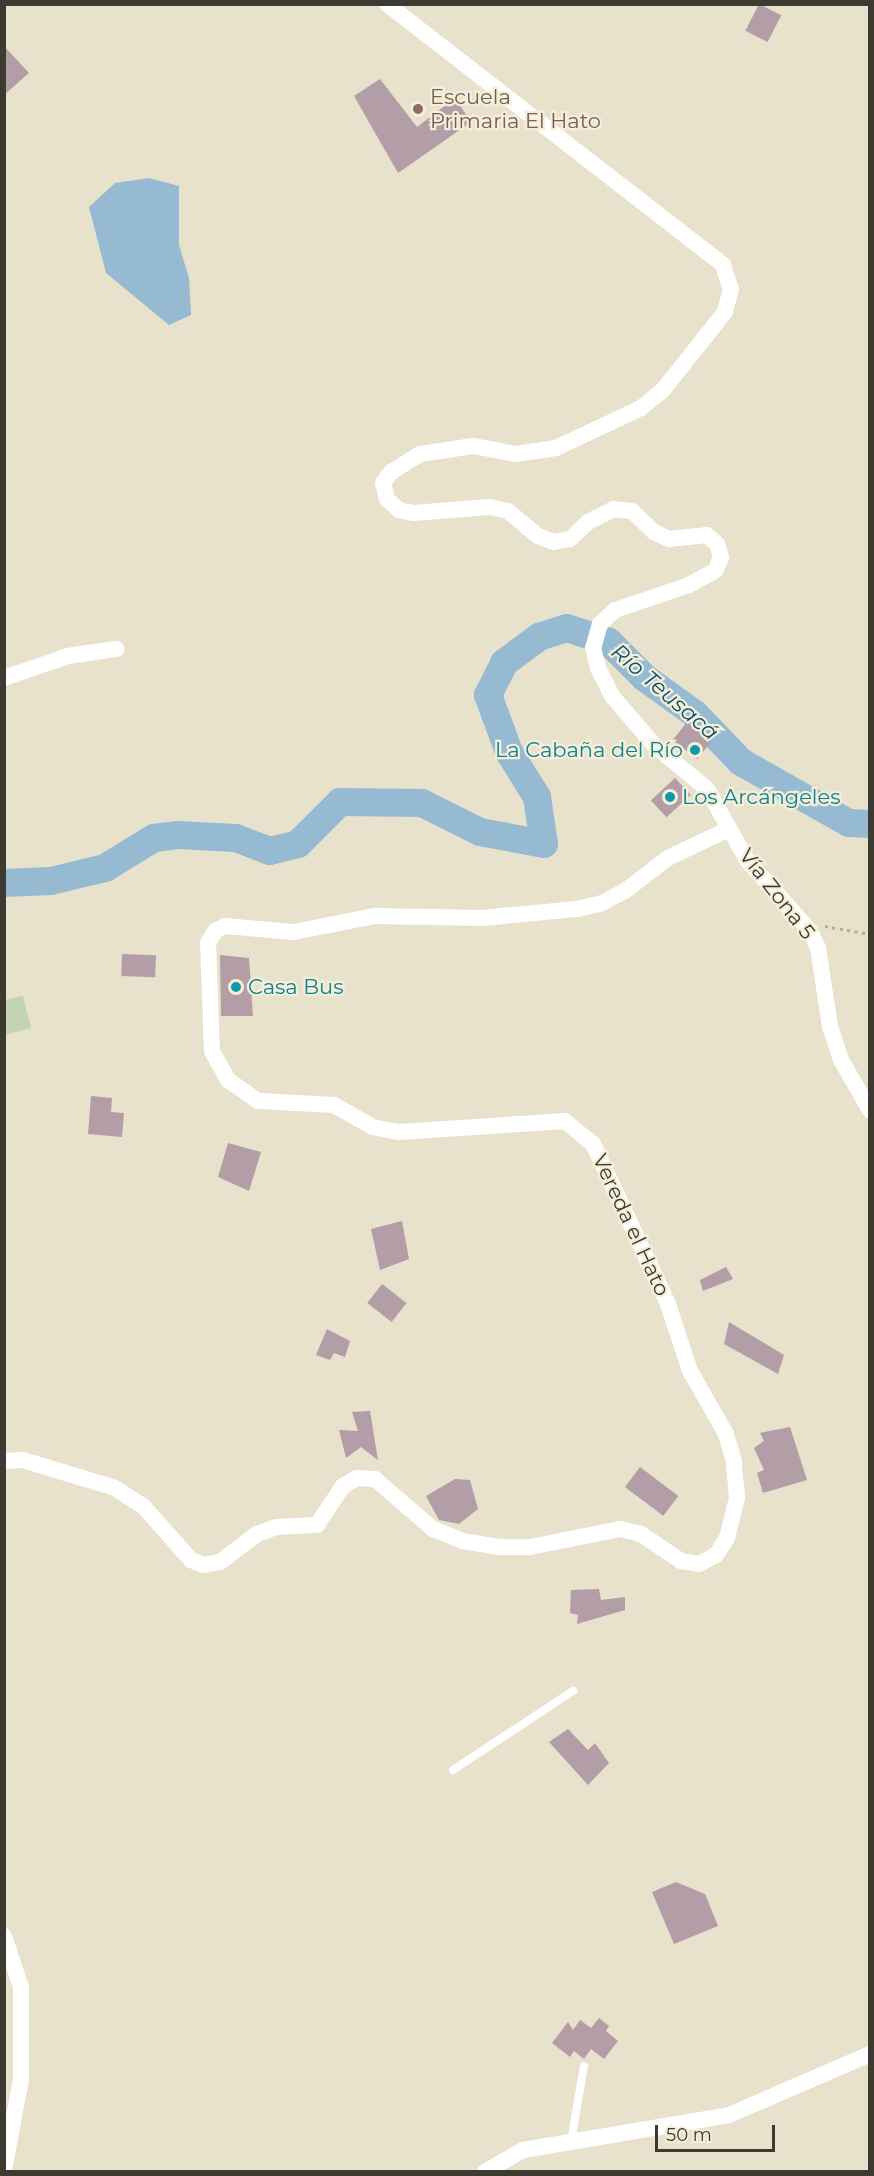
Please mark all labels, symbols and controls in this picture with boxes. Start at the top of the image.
place label: Escuela Primaria El Hato [430,84,601,134]
marker: Escuela Primaria El Hato [411,102,425,116]
water label: Río Teusacá [606,638,724,746]
place label: La Cabaña del Río [495,737,683,763]
marker: La Cabaña del Río [688,743,702,757]
place label: Los Arcángeles [682,784,840,810]
marker: Los Arcángeles [663,790,677,804]
street label: Vía Zona 5 [734,844,820,944]
place label: Casa Bus [248,974,343,1000]
marker: Casa Bus [229,980,243,994]
street label: Vereda el Hato [587,1150,675,1300]
scale bar [658,2113,778,2151]
text: 50 m [666,2124,712,2146]

